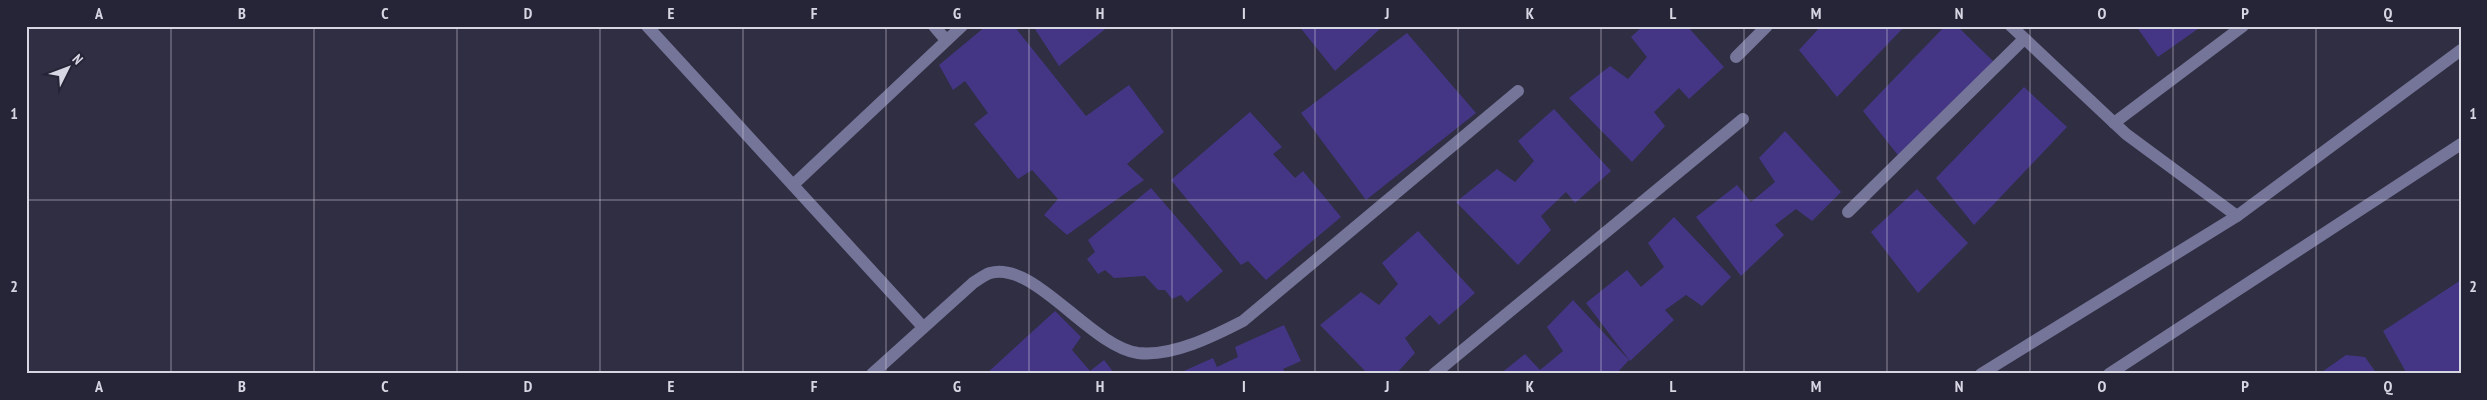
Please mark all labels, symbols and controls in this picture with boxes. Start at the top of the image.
text: A [94,3,104,23]
text: B [238,3,246,23]
text: C [381,3,389,23]
text: D [524,3,533,23]
text: E [668,3,675,23]
text: F [811,3,818,23]
text: G [953,3,961,23]
text: H [1096,3,1104,23]
text: I [1242,3,1246,23]
text: J [1384,3,1389,23]
text: K [1526,3,1535,23]
text: L [1670,3,1677,23]
text: M [1811,3,1821,23]
text: N [1955,3,1963,23]
text: O [2098,3,2107,23]
text: P [2241,3,2249,23]
text: Q [2384,3,2394,23]
north arrow [42,42,92,92]
text: N [68,50,87,68]
text: 1 [10,103,18,123]
text: 1 [2469,103,2477,123]
text: 2 [10,276,18,296]
text: 2 [2469,276,2477,296]
text: A [94,376,104,396]
text: B [238,376,246,396]
text: C [381,376,389,396]
text: D [524,376,533,396]
text: E [668,376,675,396]
text: F [811,376,818,396]
text: G [953,376,961,396]
text: H [1096,376,1104,396]
text: I [1242,376,1246,396]
text: J [1384,376,1389,396]
text: K [1526,376,1535,396]
text: L [1670,376,1677,396]
text: M [1811,376,1821,396]
text: N [1955,376,1963,396]
text: O [2098,376,2107,396]
text: P [2241,376,2249,396]
text: Q [2384,376,2394,396]

